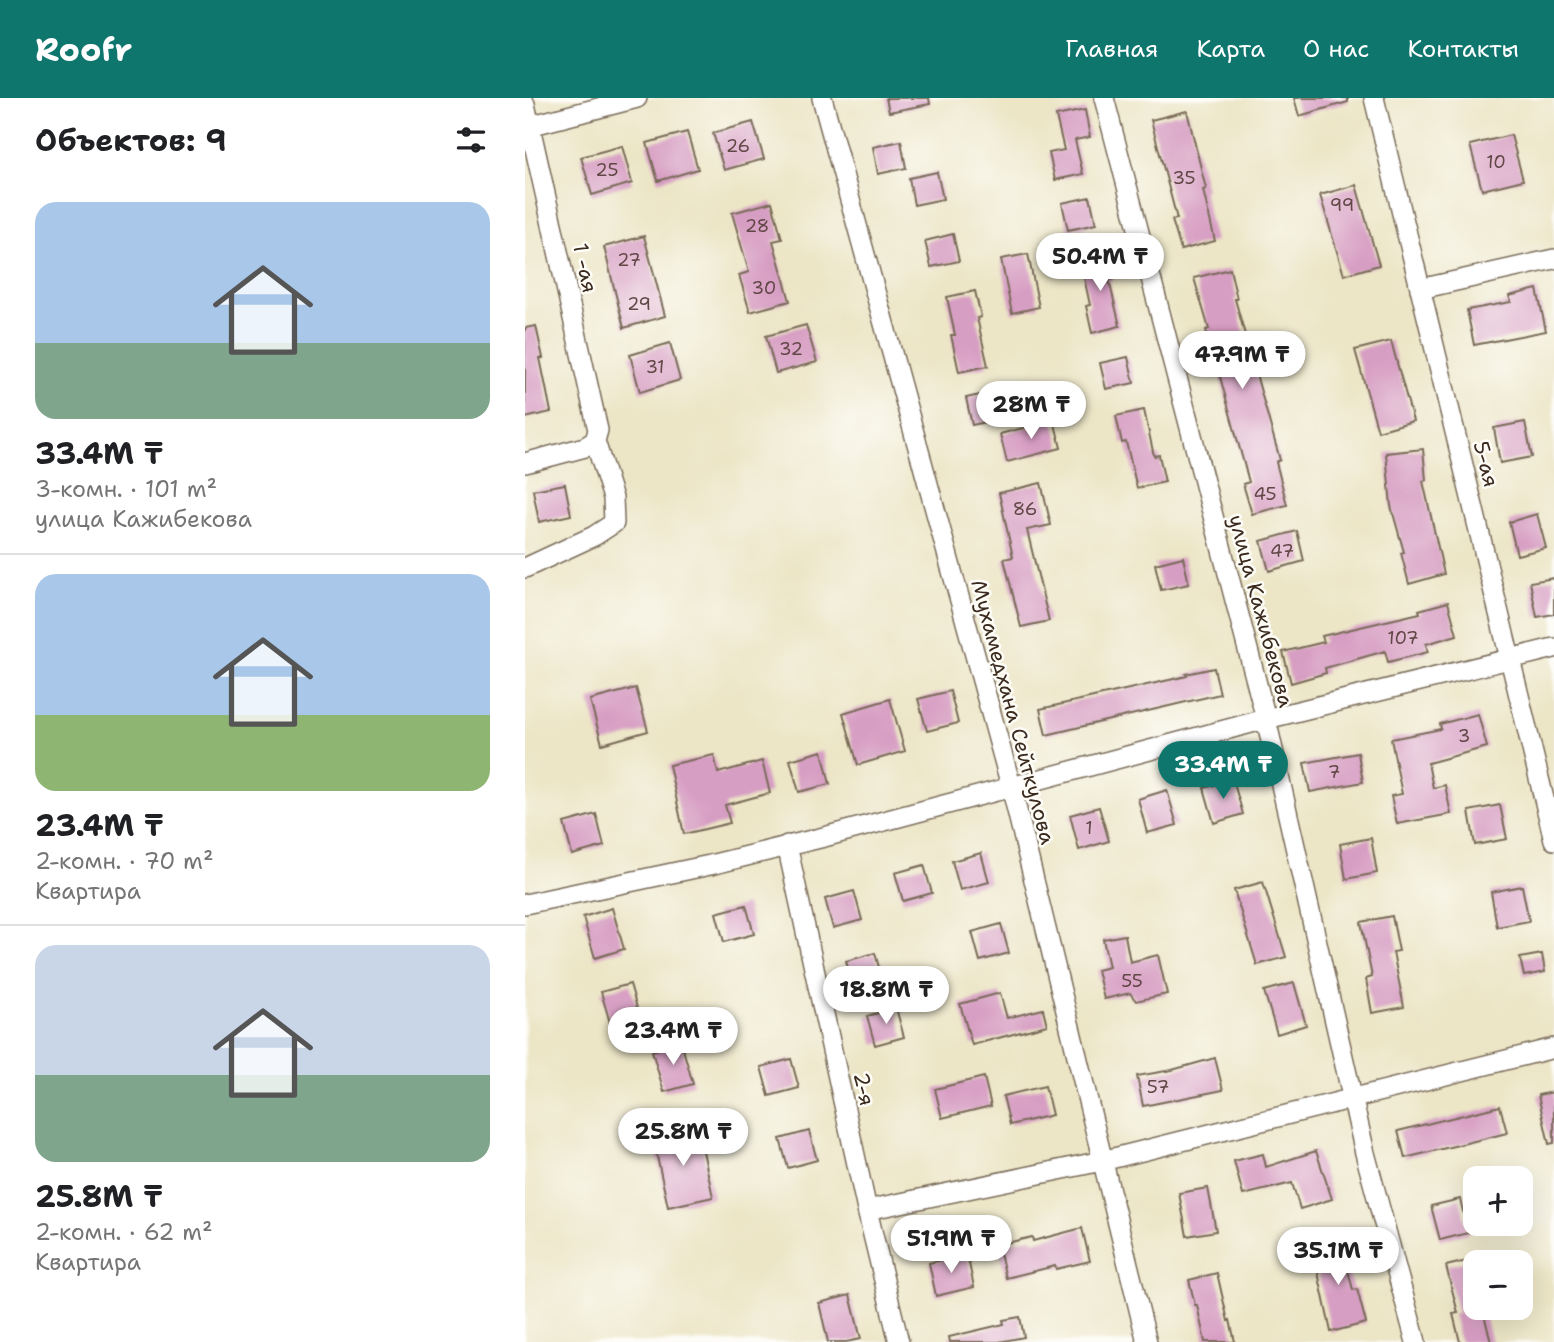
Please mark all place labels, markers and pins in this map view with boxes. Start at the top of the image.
pin: 50.4M ₸ [1035,234,1165,293]
pin: 47.9M ₸ [1177,331,1307,391]
pin: 28M ₸ [982,382,1080,441]
pin: 33.4M ₸ [1158,742,1288,801]
pin: 18.8M ₸ [821,967,951,1026]
pin: 23.4M ₸ [608,1007,738,1067]
pin: 25.8M ₸ [618,1108,748,1168]
pin: 51.9M ₸ [886,1216,1016,1275]
pin: 35.1M ₸ [1273,1228,1403,1287]

